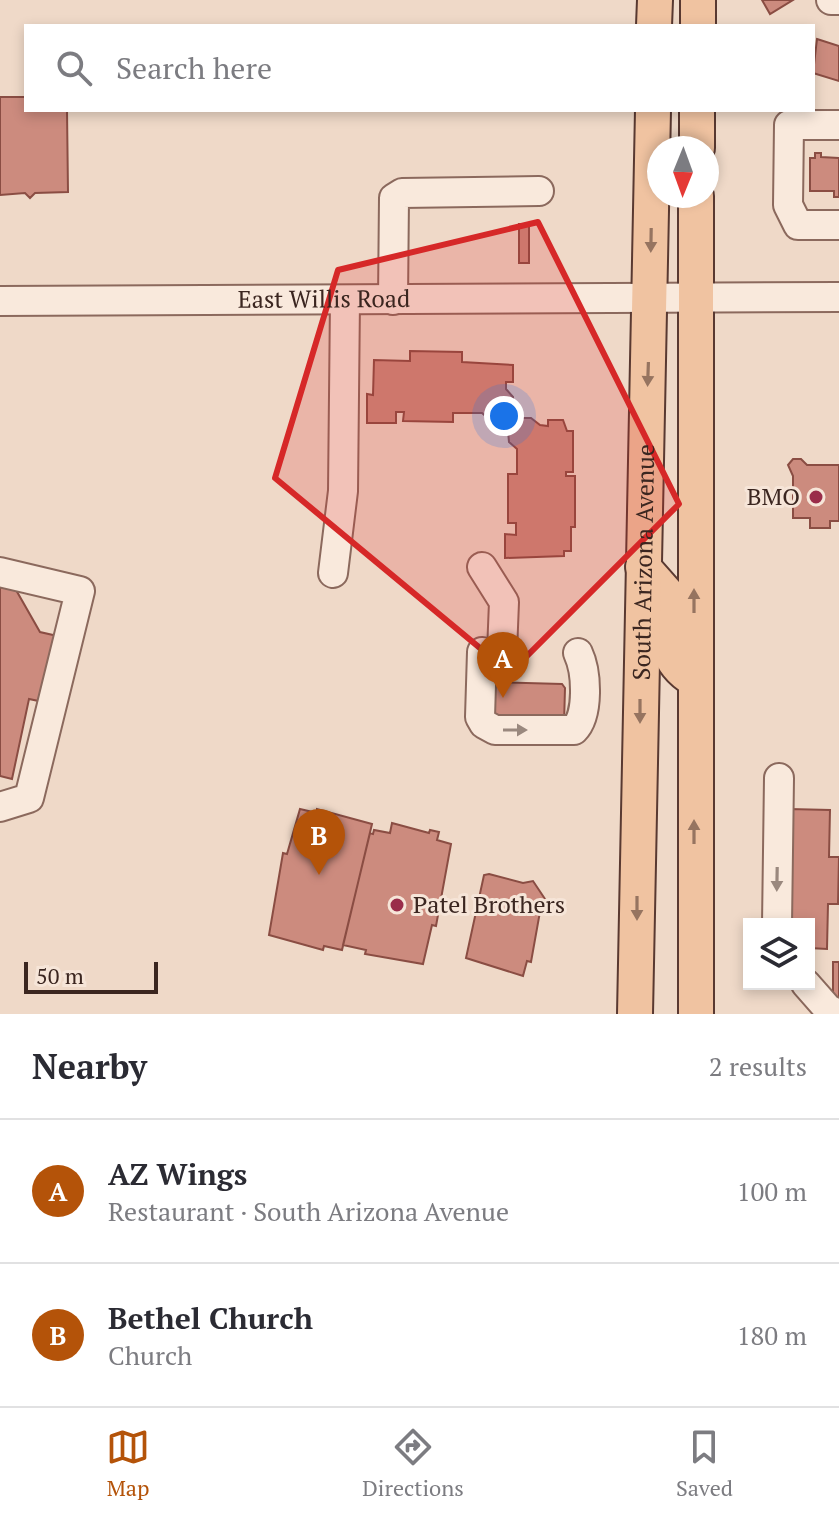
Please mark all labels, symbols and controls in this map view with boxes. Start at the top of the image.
search box [24,24,815,112]
icon: search [52,46,96,90]
text: Search here [116,48,272,88]
north arrow [647,136,719,208]
one-way arrow [644,228,657,253]
street label: East Willis Road [238,282,410,315]
one-way arrow [641,362,654,387]
your location [484,396,524,436]
street label: South Arizona Avenue [625,444,661,681]
place label: BMO [747,480,800,512]
marker: BMO [807,488,825,506]
one-way arrow [688,588,701,613]
pin: A [477,632,529,698]
one-way arrow [634,699,646,724]
one-way arrow [503,724,528,736]
pin: B [293,809,345,875]
one-way arrow [688,819,700,844]
one-way arrow [771,867,784,892]
place label: Patel Brothers [413,888,565,920]
marker: Patel Brothers [388,896,406,914]
one-way arrow [631,896,643,921]
map controls [743,918,815,990]
button: layers [743,918,815,990]
scale bar [24,958,158,994]
text: 50 m [36,961,84,990]
text: Nearby [32,1044,147,1089]
text: 2 results [709,1049,807,1083]
text: AZ Wings [108,1154,247,1194]
text: A [49,1174,67,1208]
text: 100 m [737,1174,807,1208]
text: Restaurant · South Arizona Avenue [108,1194,509,1228]
text: Bethel Church [108,1298,313,1338]
text: B [50,1318,66,1352]
text: 180 m [737,1318,807,1352]
text: Church [108,1338,192,1372]
tab: Map [106,1425,150,1502]
tab: Directions [362,1425,464,1502]
tab: Saved [676,1425,733,1502]

